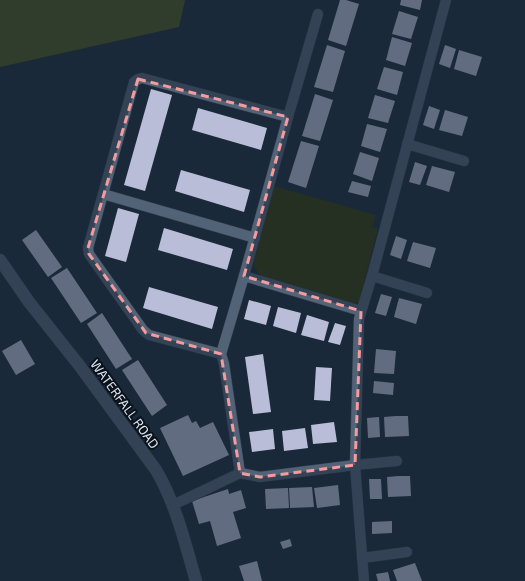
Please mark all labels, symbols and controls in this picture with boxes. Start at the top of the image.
street label: WATERFALL ROAD [87,356,163,452]

